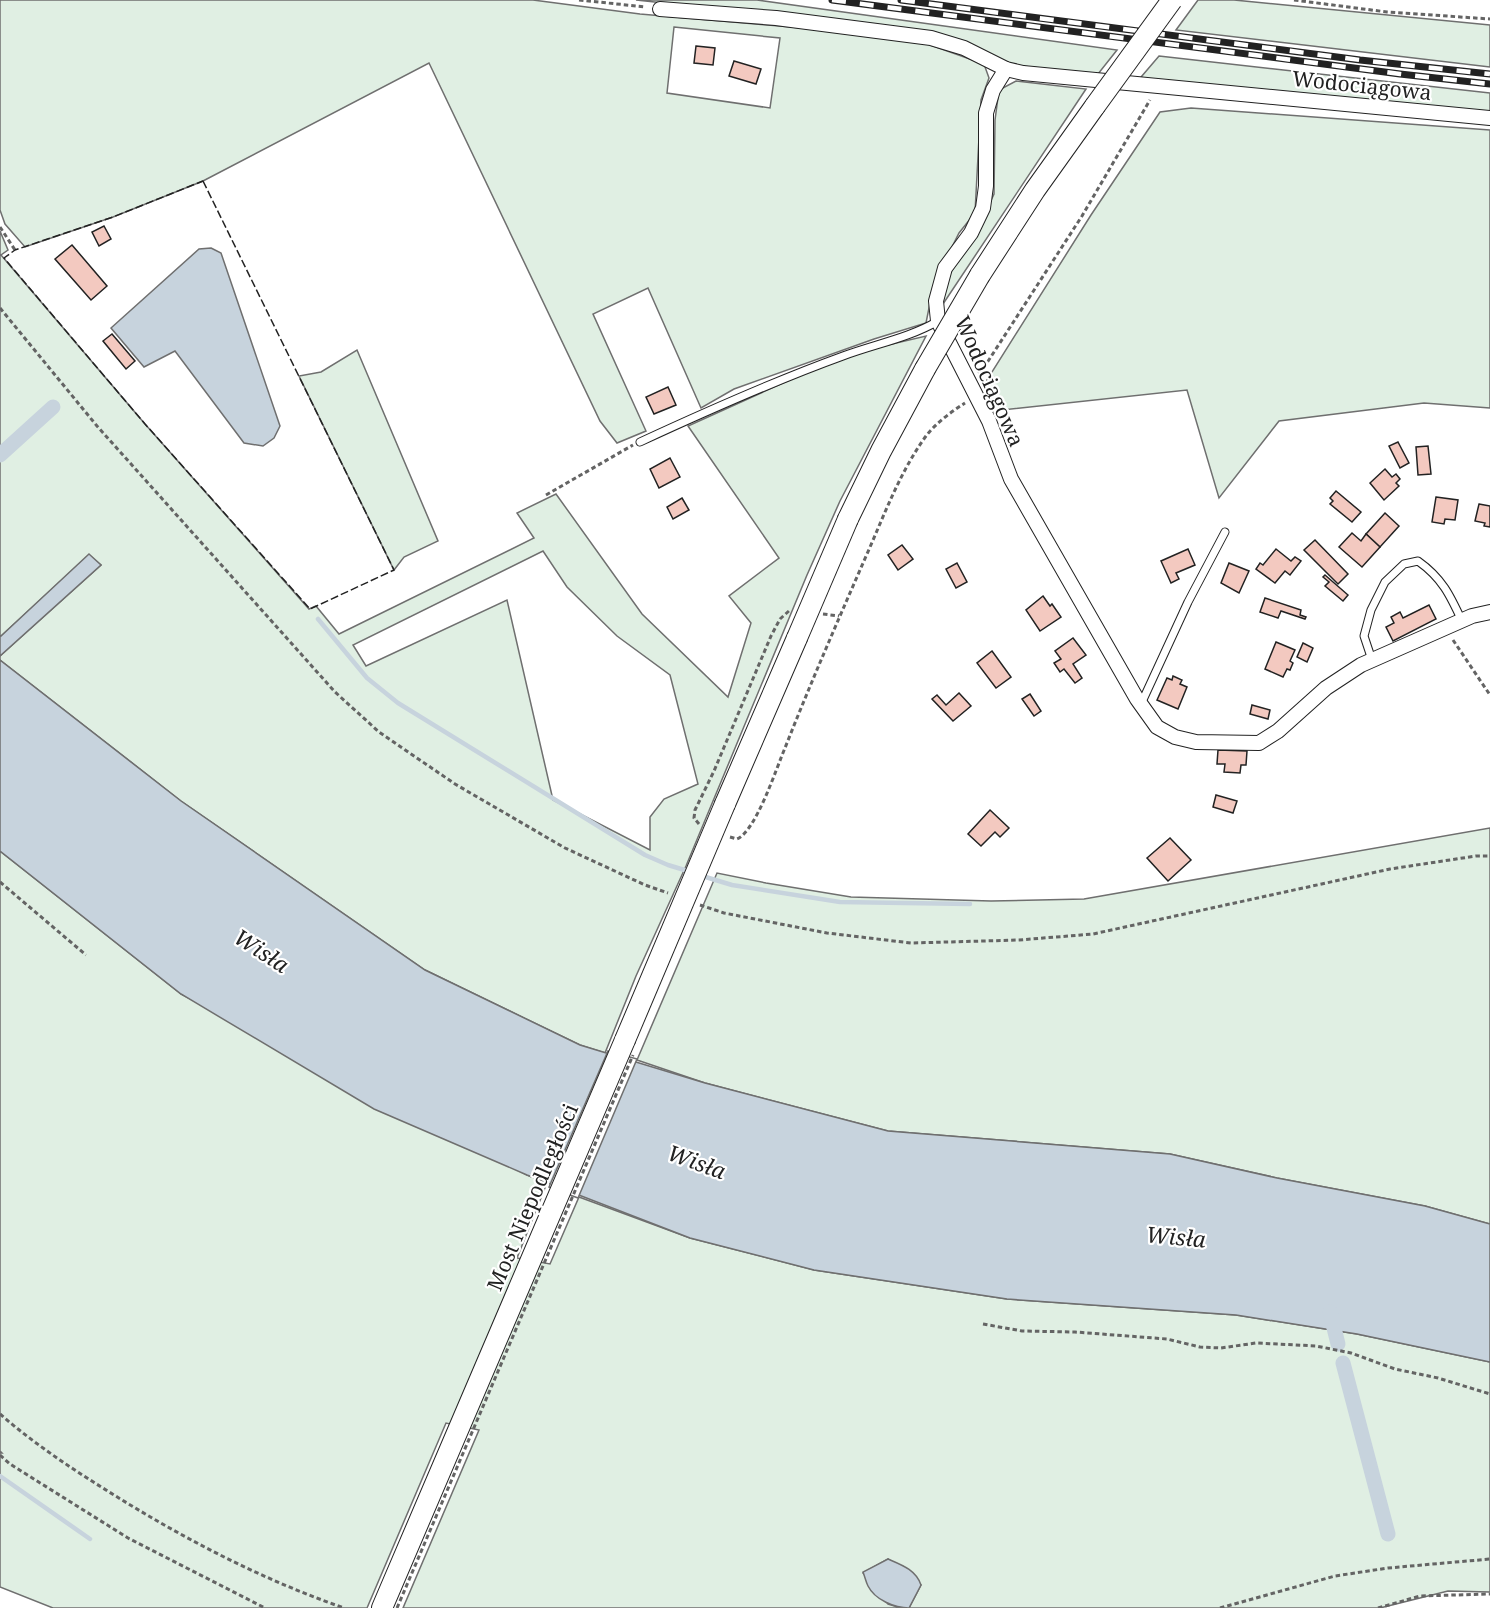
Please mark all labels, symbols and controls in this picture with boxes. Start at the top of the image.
street label: Wodociągowa [1291,64,1433,106]
street label: Wodociągowa [949,311,1031,451]
water label: Wisła [229,921,295,979]
street label: Most Niepodległości [480,1099,584,1295]
water label: Wisła [664,1137,730,1185]
water label: Wisła [1145,1218,1207,1254]

